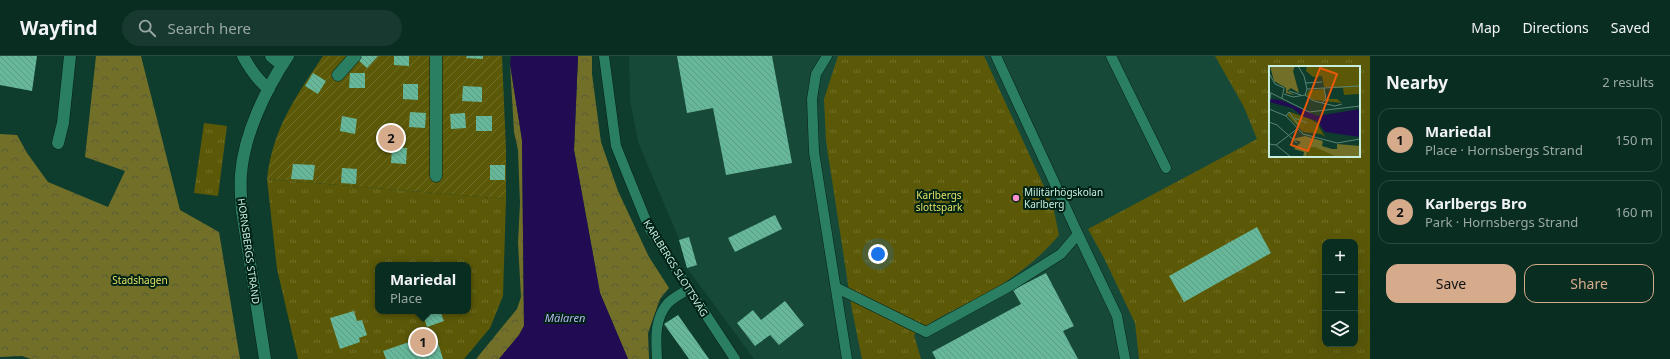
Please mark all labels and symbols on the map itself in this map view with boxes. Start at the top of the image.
inset map [1269,66,1360,157]
pin: 2 [378,123,404,153]
place label: Militärhögskolan Karlberg [1024,185,1103,211]
park label: Karlbergs slottspark [916,188,963,214]
marker: Militärhögskolan Karlberg [1011,193,1021,203]
street label: HORNSBERGS STRAND [235,197,263,305]
street label: KARLBERGS SLOTTSVÄG [640,217,712,319]
your location [868,244,888,264]
park label: Stadshagen [112,273,168,287]
water label: Mälaren [545,310,585,325]
pin: 1 [410,327,436,357]

